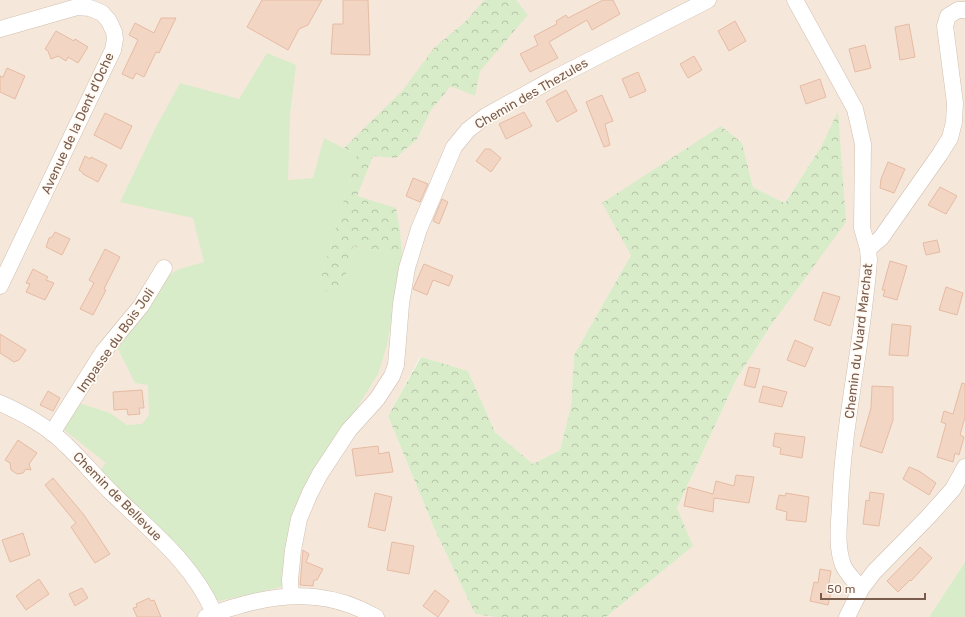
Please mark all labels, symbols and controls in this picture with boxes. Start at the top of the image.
street label: Avenue de la Dent d'Oche [38,50,117,196]
street label: Chemin des Thezules [472,55,591,132]
street label: Chemin du Vuard Marchat [842,263,875,420]
street label: Impasse du Bois Joli [74,285,157,395]
street label: Chemin de Bellevue [70,449,165,544]
scale bar [821,575,925,601]
text: 50 m [827,582,855,596]

